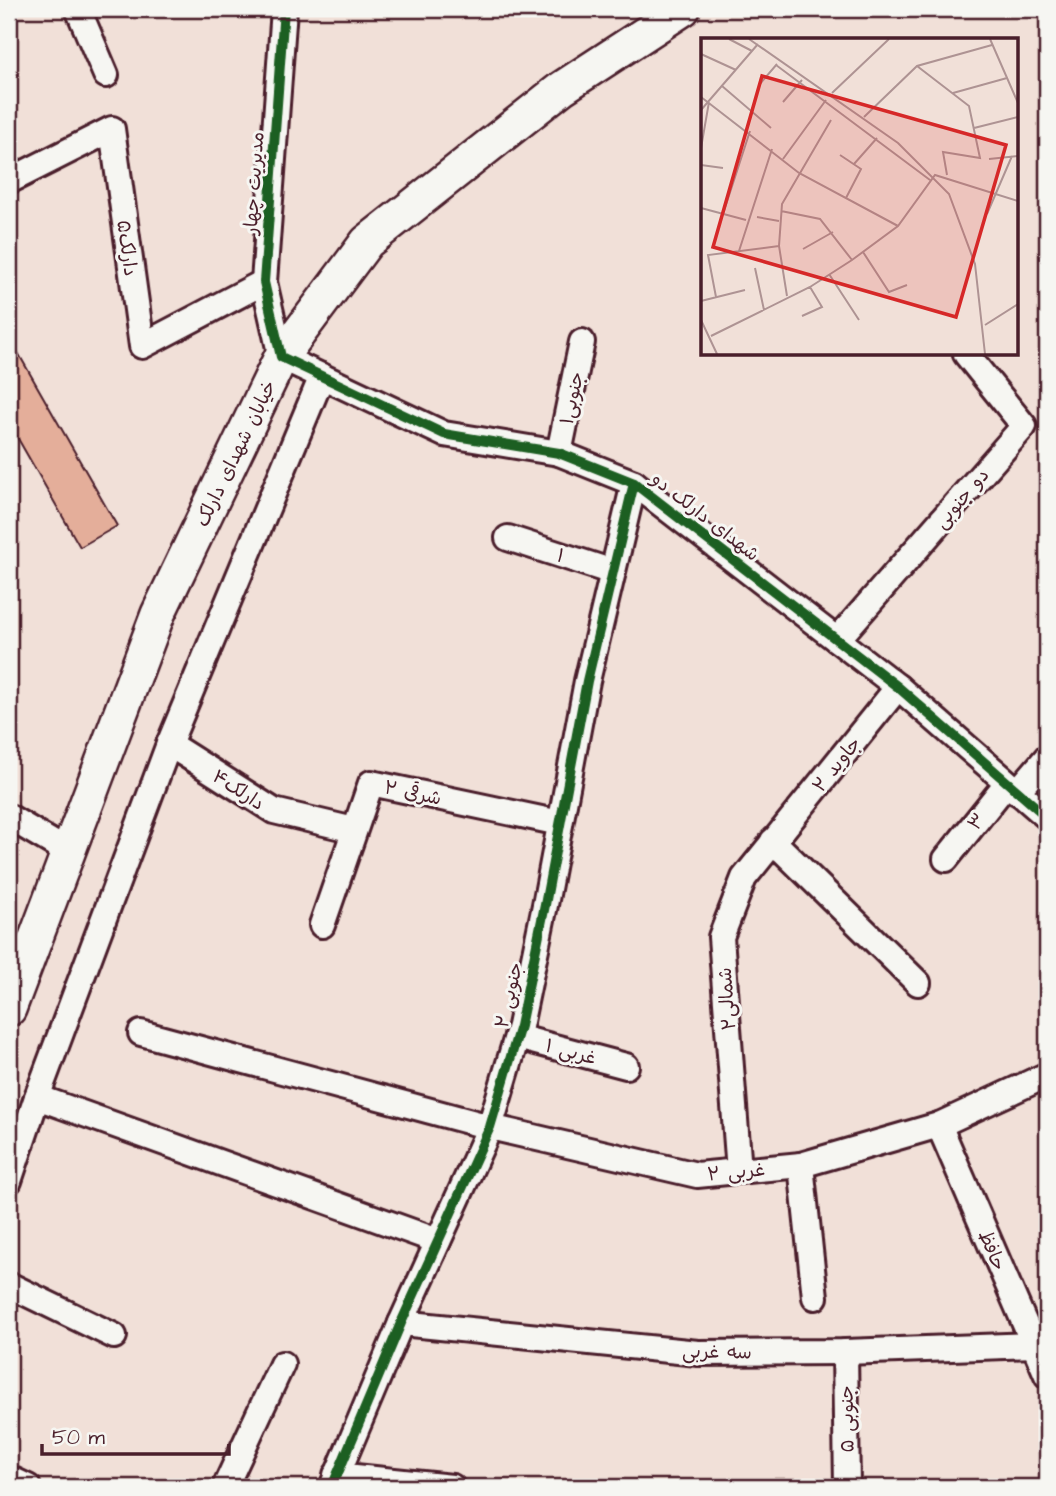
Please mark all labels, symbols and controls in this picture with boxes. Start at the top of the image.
inset map [701,38,1018,355]
street label: مدیریت چهار [237,131,272,237]
street label: دارلک۵ [109,218,144,278]
street label: جنوبی۱ [554,369,591,427]
street label: خیابان شهدای دارلک [189,376,284,531]
street label: دو جنوبی [928,463,996,535]
street label: شهدای دارلک دو [644,465,765,568]
street label: ۱ [553,543,568,570]
street label: ۲ جاوید [806,731,868,798]
street label: دارلک۴ [207,763,270,817]
street label: ۲ شرقی [382,774,444,813]
street label: ۳ [962,807,993,836]
street label: ۲ جنوبی [489,960,530,1031]
street label: شمالی۲ [712,967,743,1031]
street label: ۱ غربی [542,1033,599,1072]
street label: ۲ غربی [706,1157,766,1188]
street label: حافظ [971,1226,1012,1275]
street label: سه غربی [682,1338,752,1367]
street label: ۵ جنوبی [833,1385,862,1453]
scale bar [42,1412,229,1456]
text: 50 m [52,1423,106,1452]

